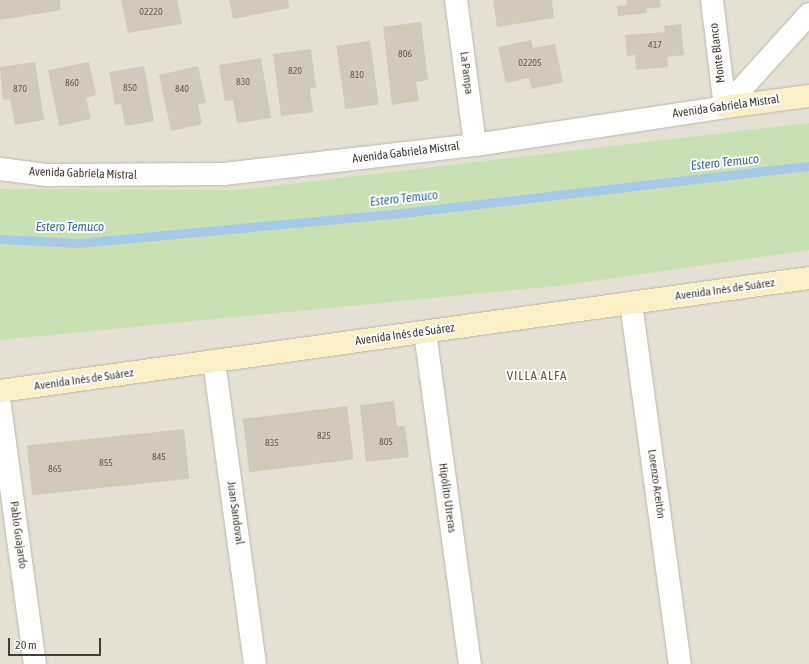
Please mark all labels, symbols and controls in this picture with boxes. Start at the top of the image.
house number: 02220 [139,6,163,18]
street label: Monte Blanco [707,22,729,84]
house number: 417 [648,39,662,51]
house number: 806 [398,48,412,60]
street label: La Pampa [456,51,476,95]
house number: 02205 [518,57,542,69]
house number: 820 [288,65,302,77]
house number: 810 [350,69,364,81]
house number: 830 [236,76,250,88]
house number: 860 [65,77,79,89]
house number: 850 [123,82,137,94]
house number: 870 [13,83,27,95]
house number: 840 [175,83,189,95]
street label: Avenida Gabriela Mistral [672,92,780,122]
street label: Avenida Gabriela Mistral [352,139,460,167]
water label: Estero Temuco [690,152,760,174]
street label: Avenida Gabriela Mistral [29,165,137,183]
water label: Estero Temuco [369,188,439,210]
water label: Estero Temuco [36,219,104,235]
street label: Avenida Inés de Suárez [674,276,776,304]
street label: Avenida Inés de Suárez [354,321,456,349]
street label: Avenida Inés de Suárez [33,366,135,394]
district label: VILLA ALFA [507,368,567,384]
house number: 825 [317,430,331,442]
house number: 805 [379,436,393,448]
house number: 835 [265,437,279,449]
street label: Lorenzo Aceitón [644,448,668,520]
house number: 845 [152,451,166,463]
house number: 855 [99,457,113,469]
street label: Hipólito Utreras [435,462,459,534]
house number: 865 [48,463,62,475]
street label: Juan Sandoval [223,480,247,546]
street label: Pablo Guajardo [6,500,30,570]
scale bar [10,630,103,656]
text: 20 m [15,638,37,652]

